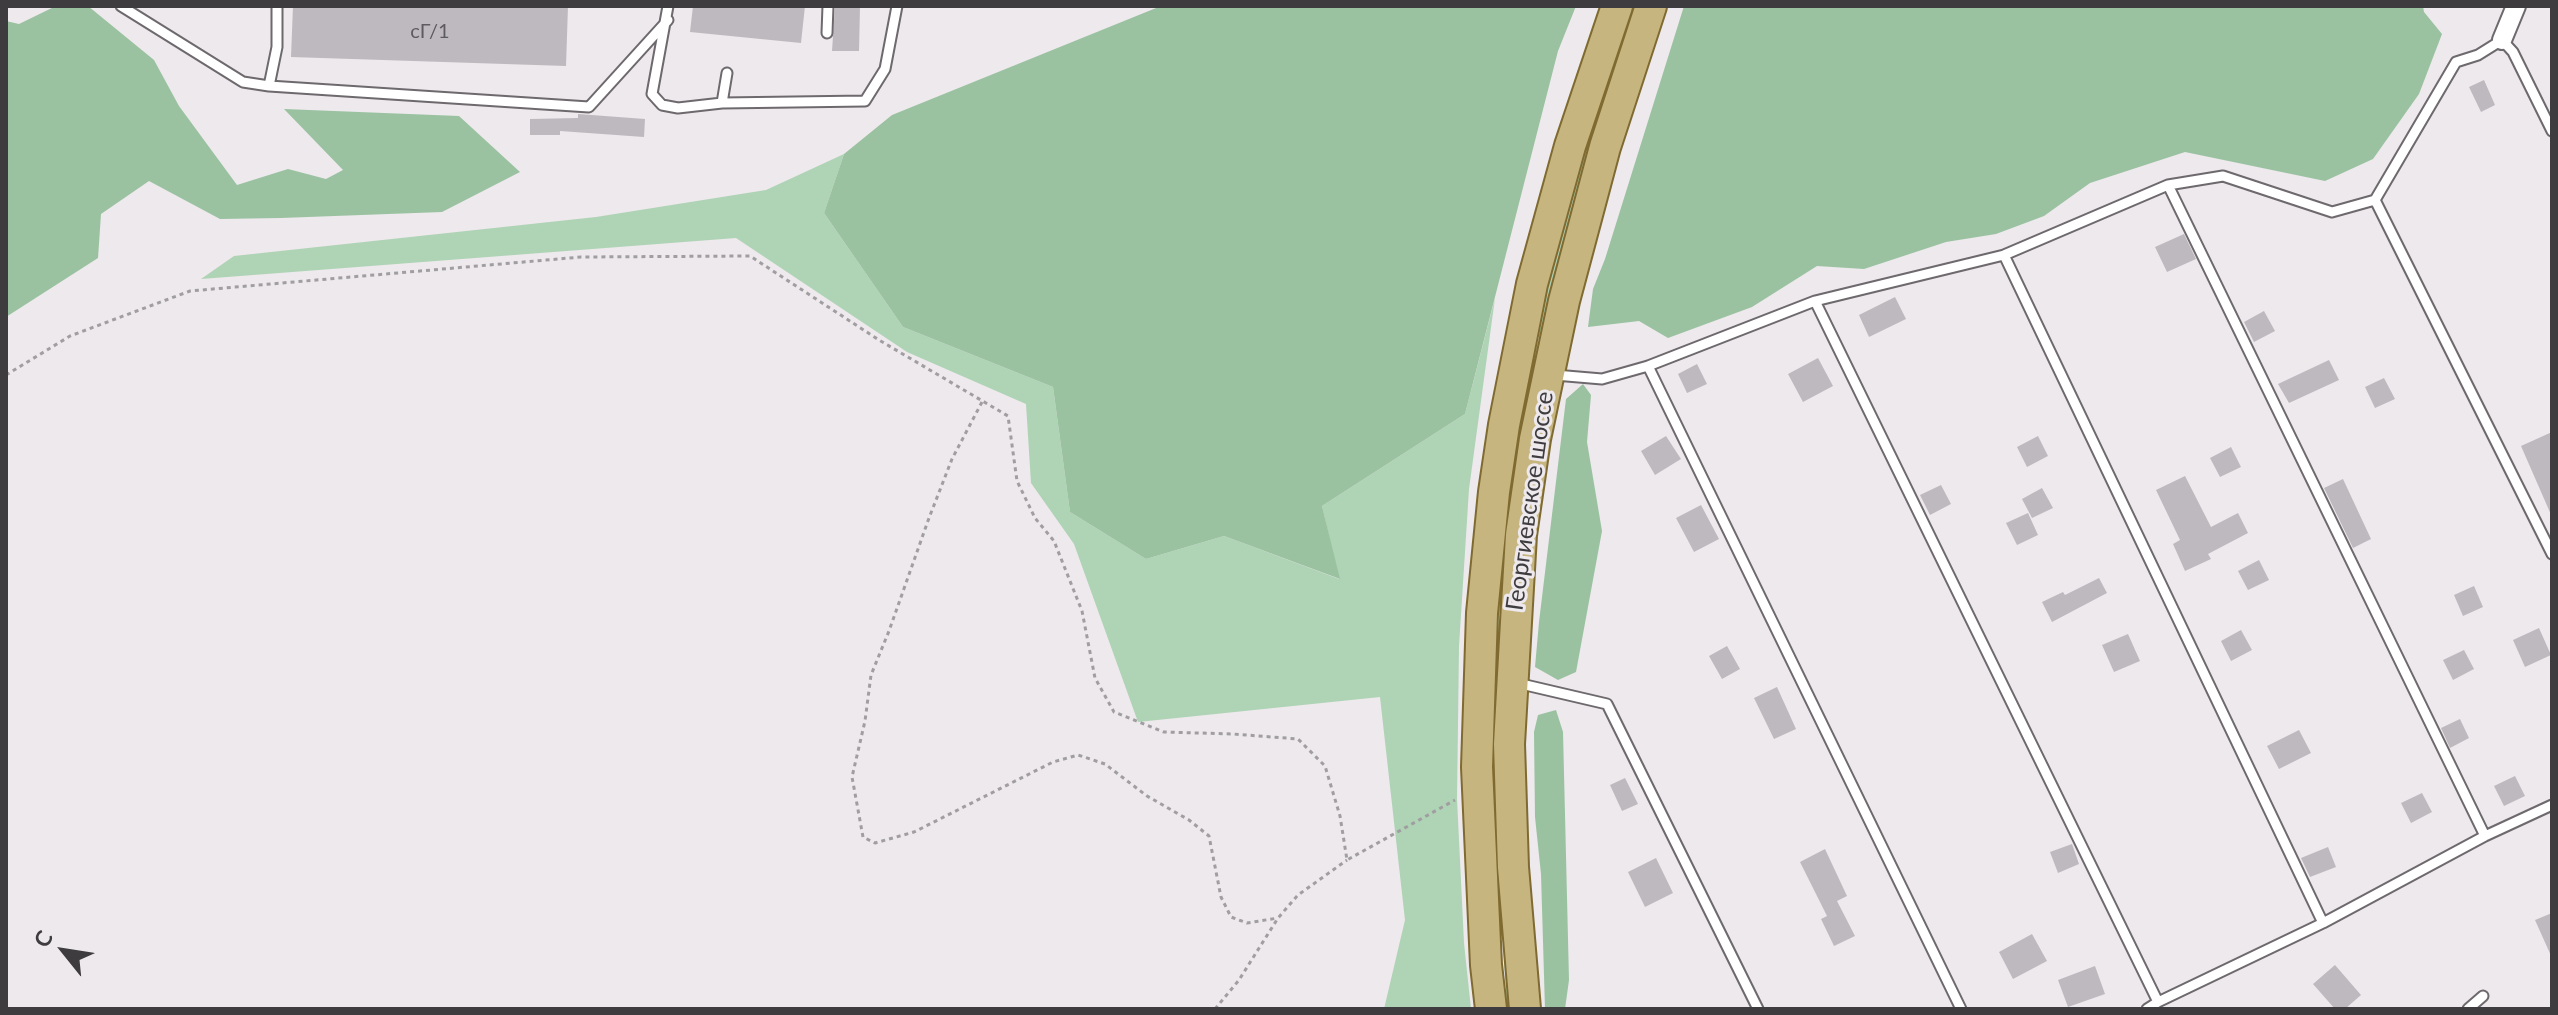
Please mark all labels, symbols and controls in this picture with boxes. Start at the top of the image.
house number: сГ/1 [410,20,450,44]
street label: Георгиевское шоссе [1500,390,1560,612]
north arrow [24,911,104,991]
text: С [27,926,58,952]

